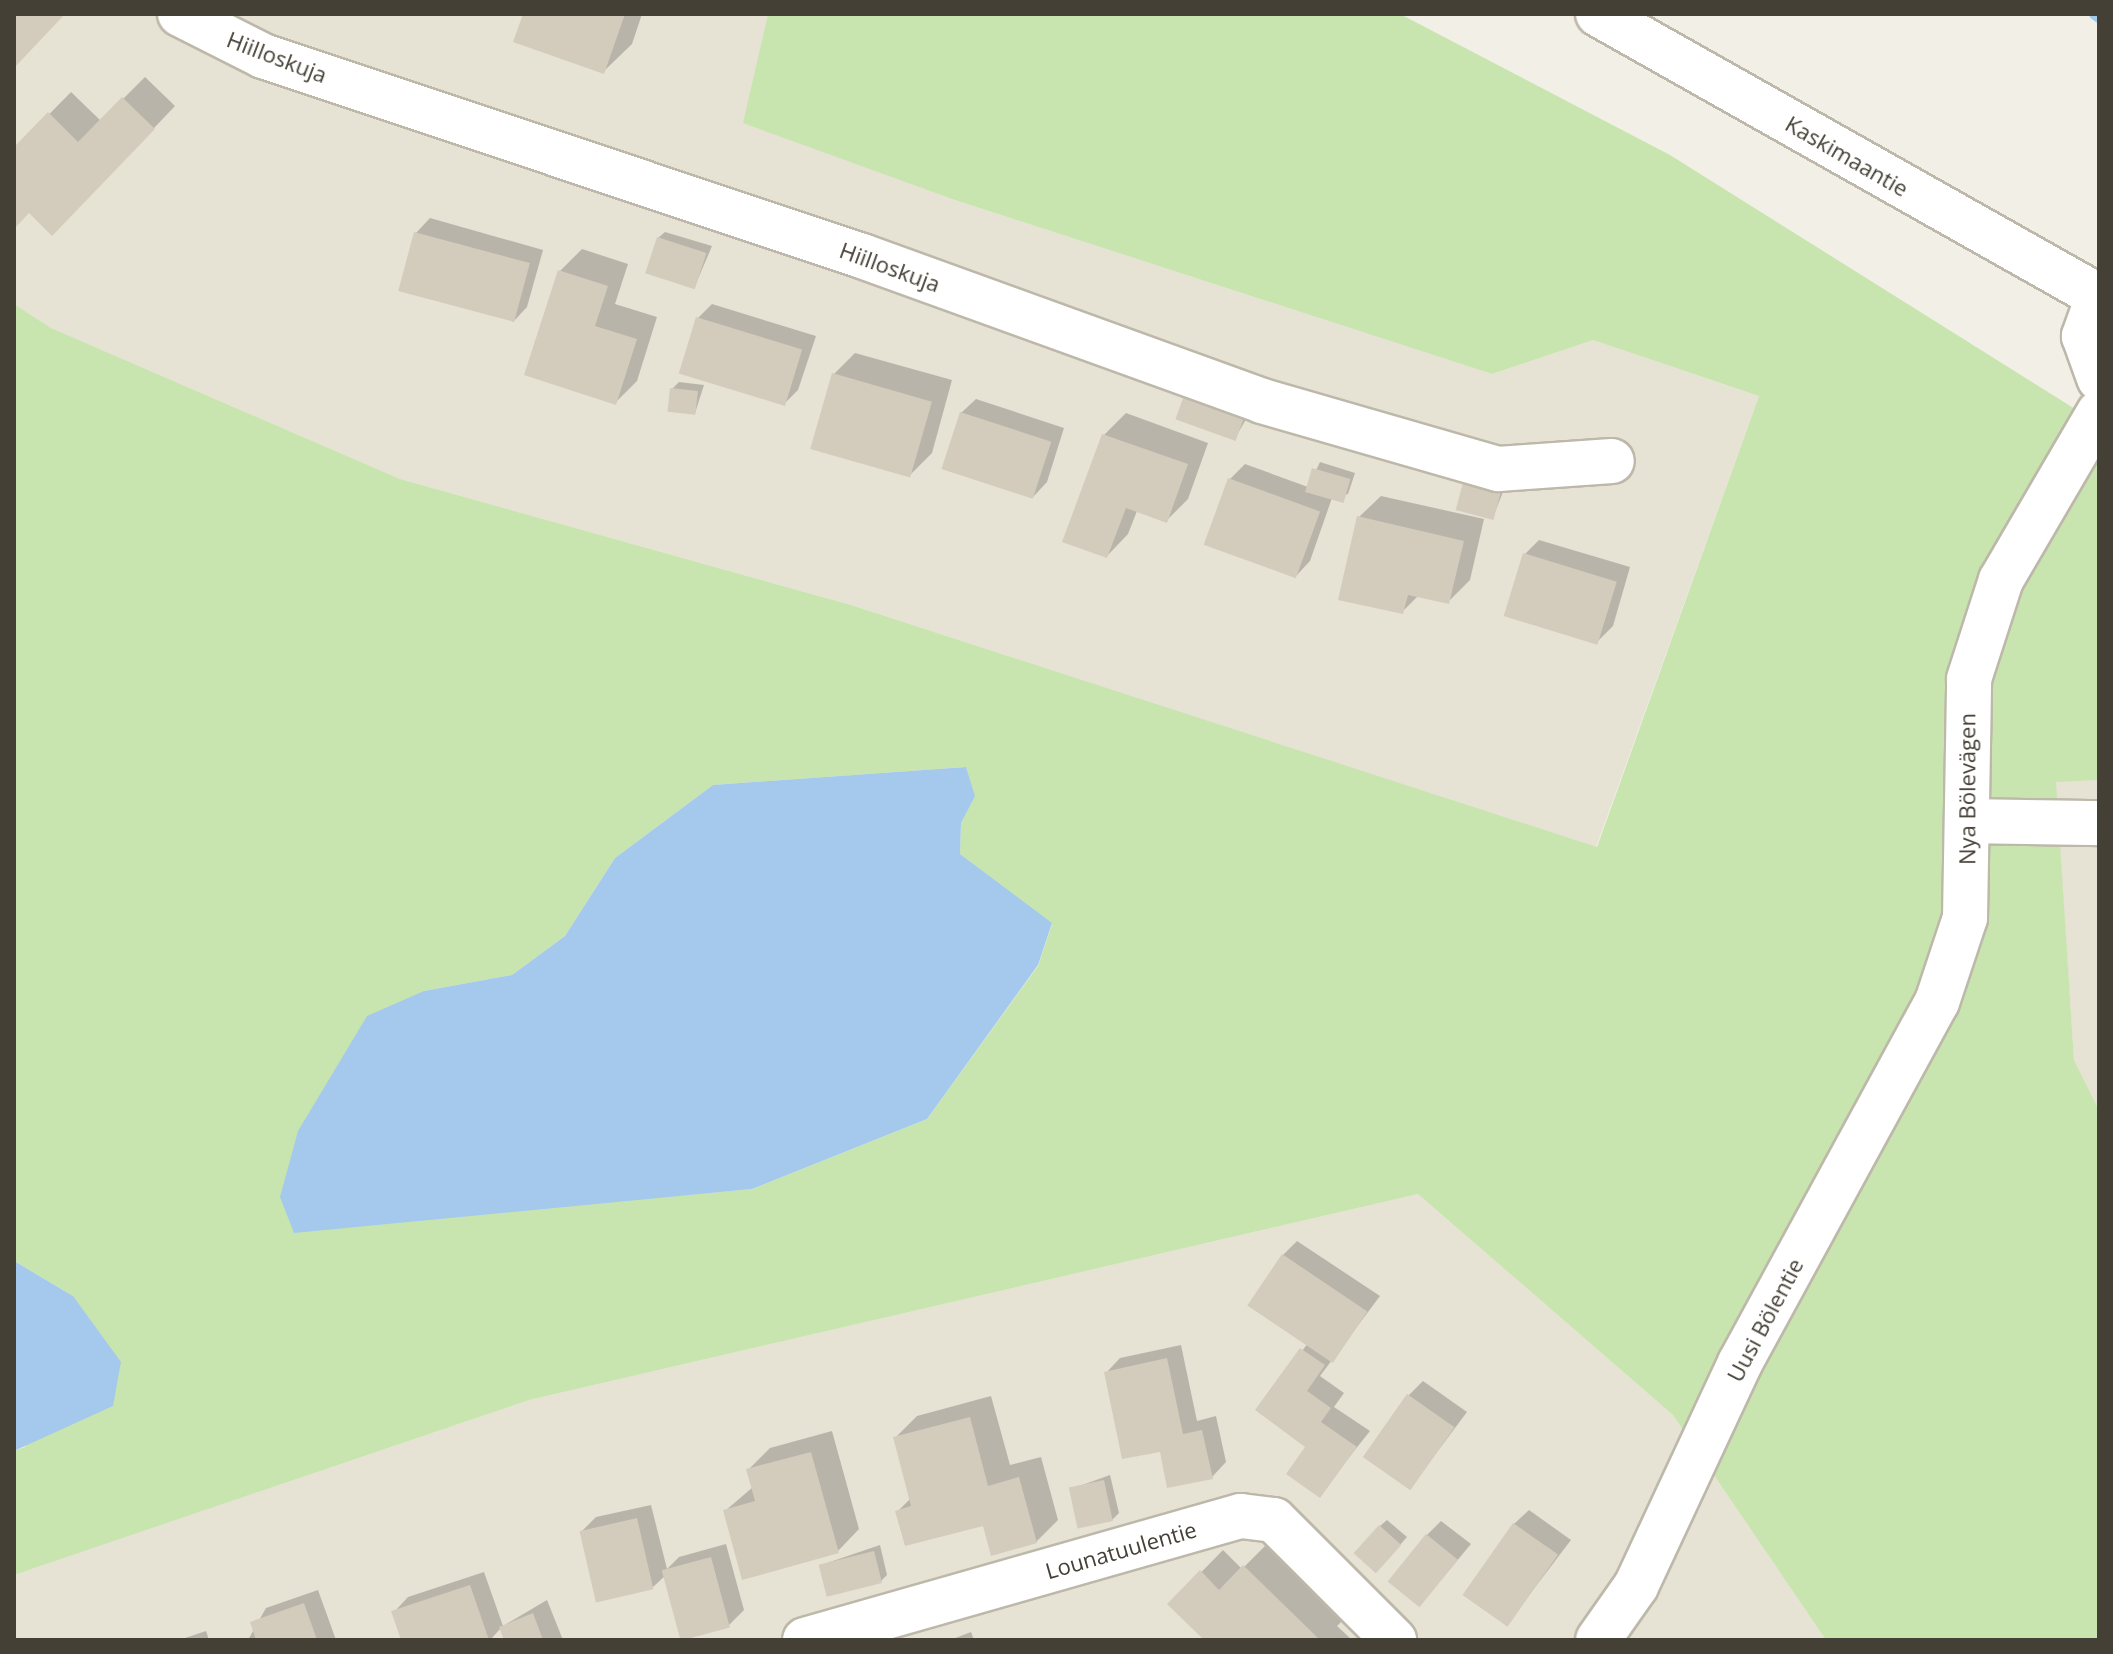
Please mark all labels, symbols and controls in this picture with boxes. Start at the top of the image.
street label: Hiilloskuja [223,26,331,88]
street label: Kaskimaantie [1781,110,1913,202]
street label: Hiilloskuja [836,237,944,297]
street label: Nya Bölevägen [1954,713,1980,865]
street label: Uusi Bölentie [1721,1254,1809,1386]
street label: Lounatuulentie [1042,1516,1200,1584]

